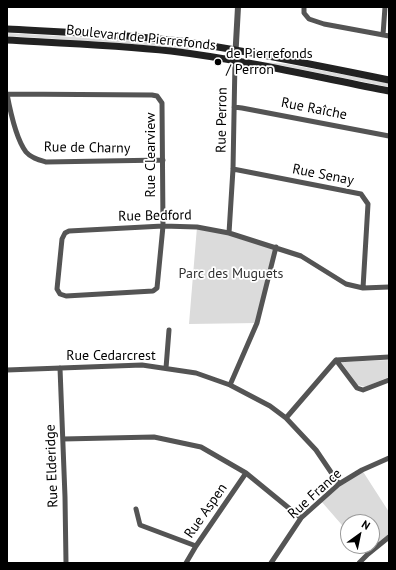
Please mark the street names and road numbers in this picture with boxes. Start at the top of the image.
street label: Boulevard de Pierrefonds [65,22,217,54]
street label: Rue Perron [213,87,231,153]
street label: Rue Raîche [280,94,348,124]
street label: Rue Clearview [143,112,159,198]
street label: Rue de Charny [44,139,130,157]
street label: Rue Senay [291,161,355,189]
street label: Rue Bedford [118,207,192,225]
street label: Rue Cedarcrest [66,348,156,364]
street label: Rue Elderidge [42,424,62,508]
street label: Rue France [285,466,345,522]
street label: Rue Aspen [181,480,231,542]

